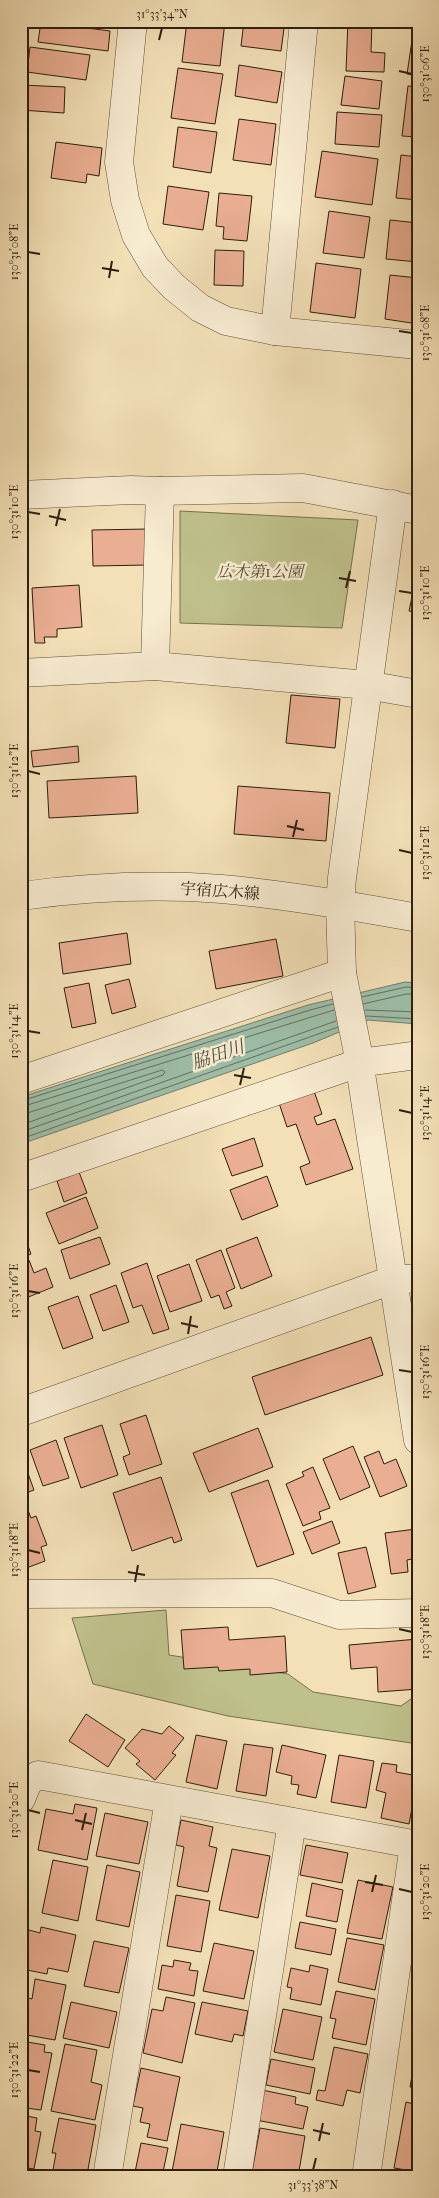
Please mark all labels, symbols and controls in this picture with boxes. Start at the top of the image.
text: 31°33'34"N [136,7,188,21]
text: 130°31'06"E [418,45,432,103]
text: 130°31'08"E [7,224,21,280]
text: 130°31'08"E [418,305,432,361]
text: 130°31'10"E [7,485,21,539]
park label: 広木第1公園 [217,562,306,581]
text: 130°31'10"E [418,566,432,620]
text: 130°31'12"E [7,744,21,798]
text: 130°31'12"E [418,826,432,880]
street label: 宇宿広木線 [179,879,261,903]
text: 130°31'14"E [7,1003,21,1059]
water label: 脇田川 [189,1036,249,1074]
text: 130°31'14"E [418,1085,432,1141]
text: 130°31'16"E [7,1264,21,1318]
text: 130°31'16"E [418,1345,432,1399]
text: 130°31'18"E [7,1523,21,1577]
text: 130°31'18"E [418,1605,432,1659]
text: 130°31'20"E [7,1782,21,1838]
text: 130°31'20"E [418,1864,432,1920]
text: 130°31'22"E [7,2042,21,2098]
text: 31°33'38"N [288,2178,338,2192]

